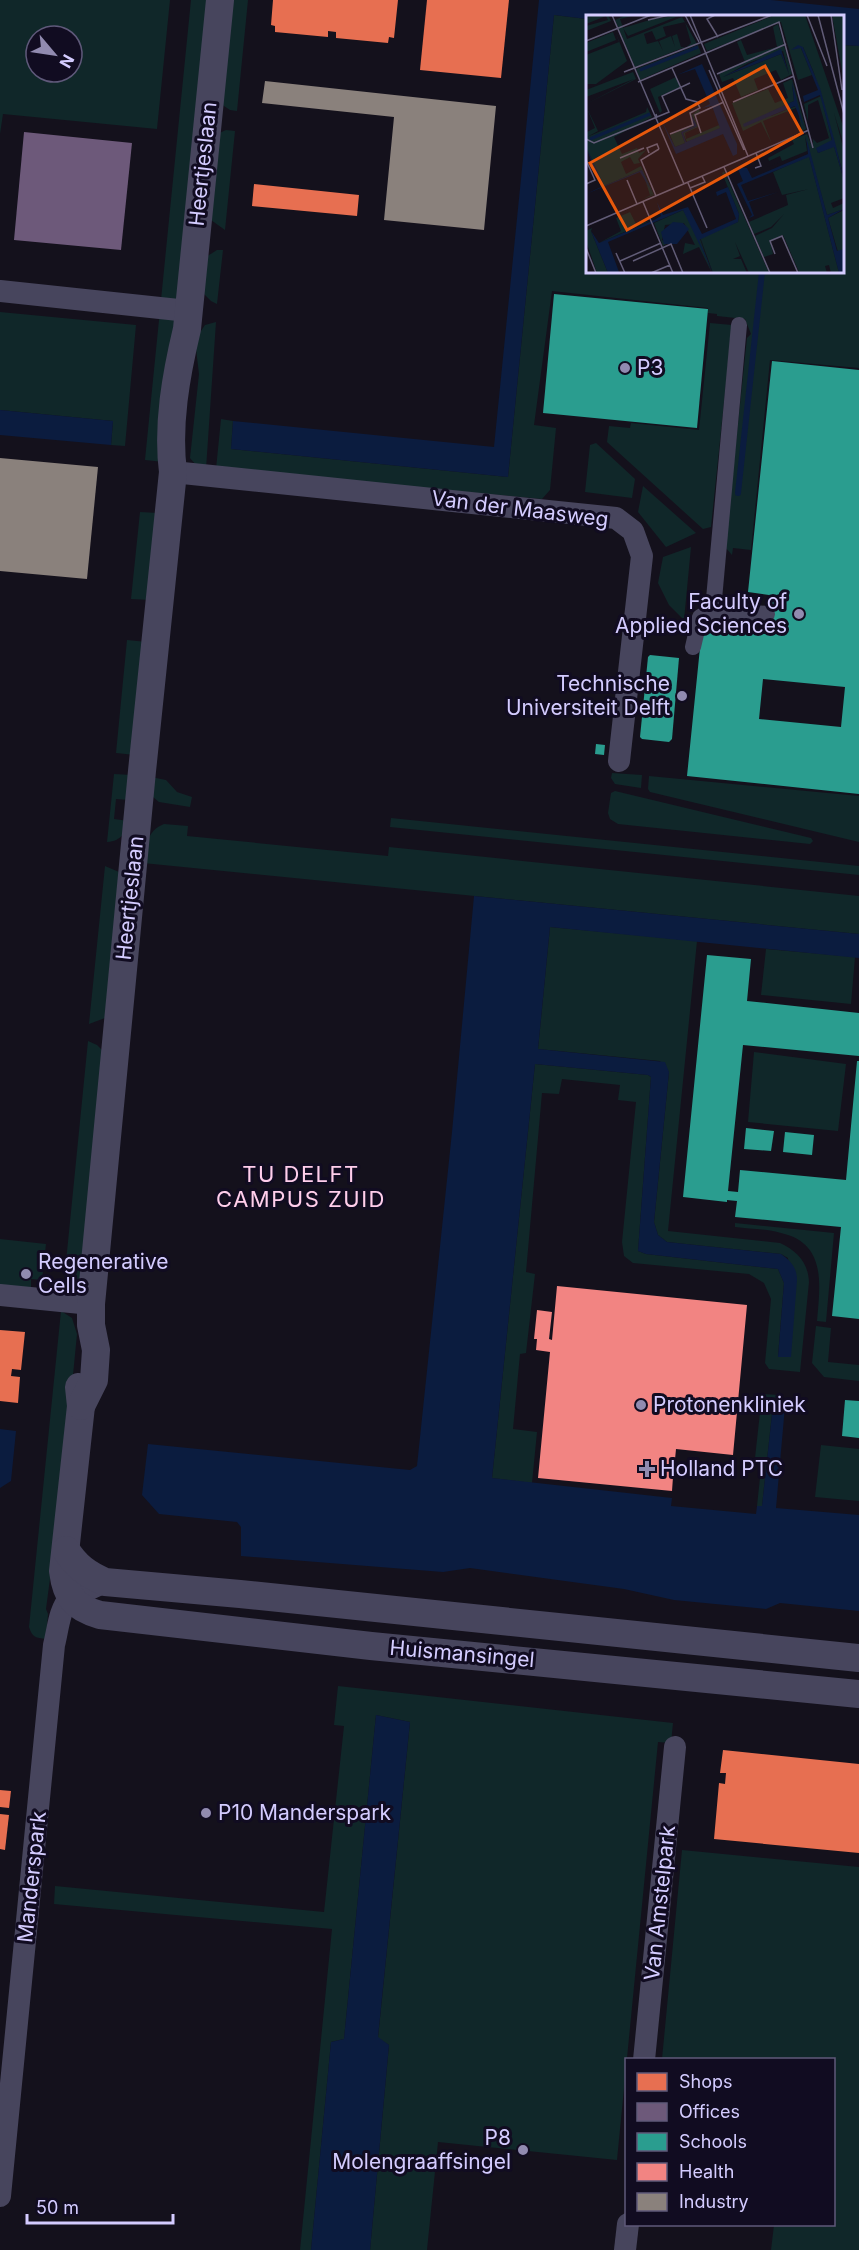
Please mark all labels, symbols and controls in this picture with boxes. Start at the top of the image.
inset map [586,15,844,273]
north arrow [24,24,84,84]
text: N [55,51,79,71]
street label: Heertjeslaan [184,101,221,227]
place label: P3 [637,355,663,380]
marker: P3 [618,361,632,375]
street label: Van der Maasweg [430,485,610,532]
place label: Faculty of Applied Sciences [615,589,787,638]
marker: Faculty of Applied Sciences [792,607,806,621]
place label: Technische Universiteit Delft [506,671,670,720]
marker: Technische Universiteit Delft [675,689,689,703]
street label: Heertjeslaan [111,835,148,961]
district label: TU DELFT CAMPUS ZUID [216,1161,386,1212]
place label: Regenerative Cells [38,1249,169,1298]
marker: Regenerative Cells [19,1267,33,1281]
place label: Protonenkliniek [653,1392,806,1417]
marker: Protonenkliniek [634,1398,648,1412]
place label: Holland PTC [660,1456,783,1481]
marker: Holland PTC [638,1460,656,1478]
street label: Huismansingel [388,1635,536,1672]
place label: P10 Manderspark [218,1800,391,1825]
marker: P10 Manderspark [199,1806,213,1820]
street label: Manderspark [12,1810,51,1944]
street label: Van Amstelpark [639,1824,680,1982]
legend [625,2058,835,2226]
text: Shops [679,2071,733,2092]
text: Offices [679,2101,740,2122]
place label: P8 Molengraaffsingel [332,2125,511,2174]
text: Schools [679,2131,747,2152]
marker: P8 Molengraaffsingel [516,2143,530,2157]
text: Health [679,2161,734,2182]
scale bar [27,2187,172,2225]
text: Industry [679,2191,749,2212]
text: 50 m [36,2197,79,2218]

